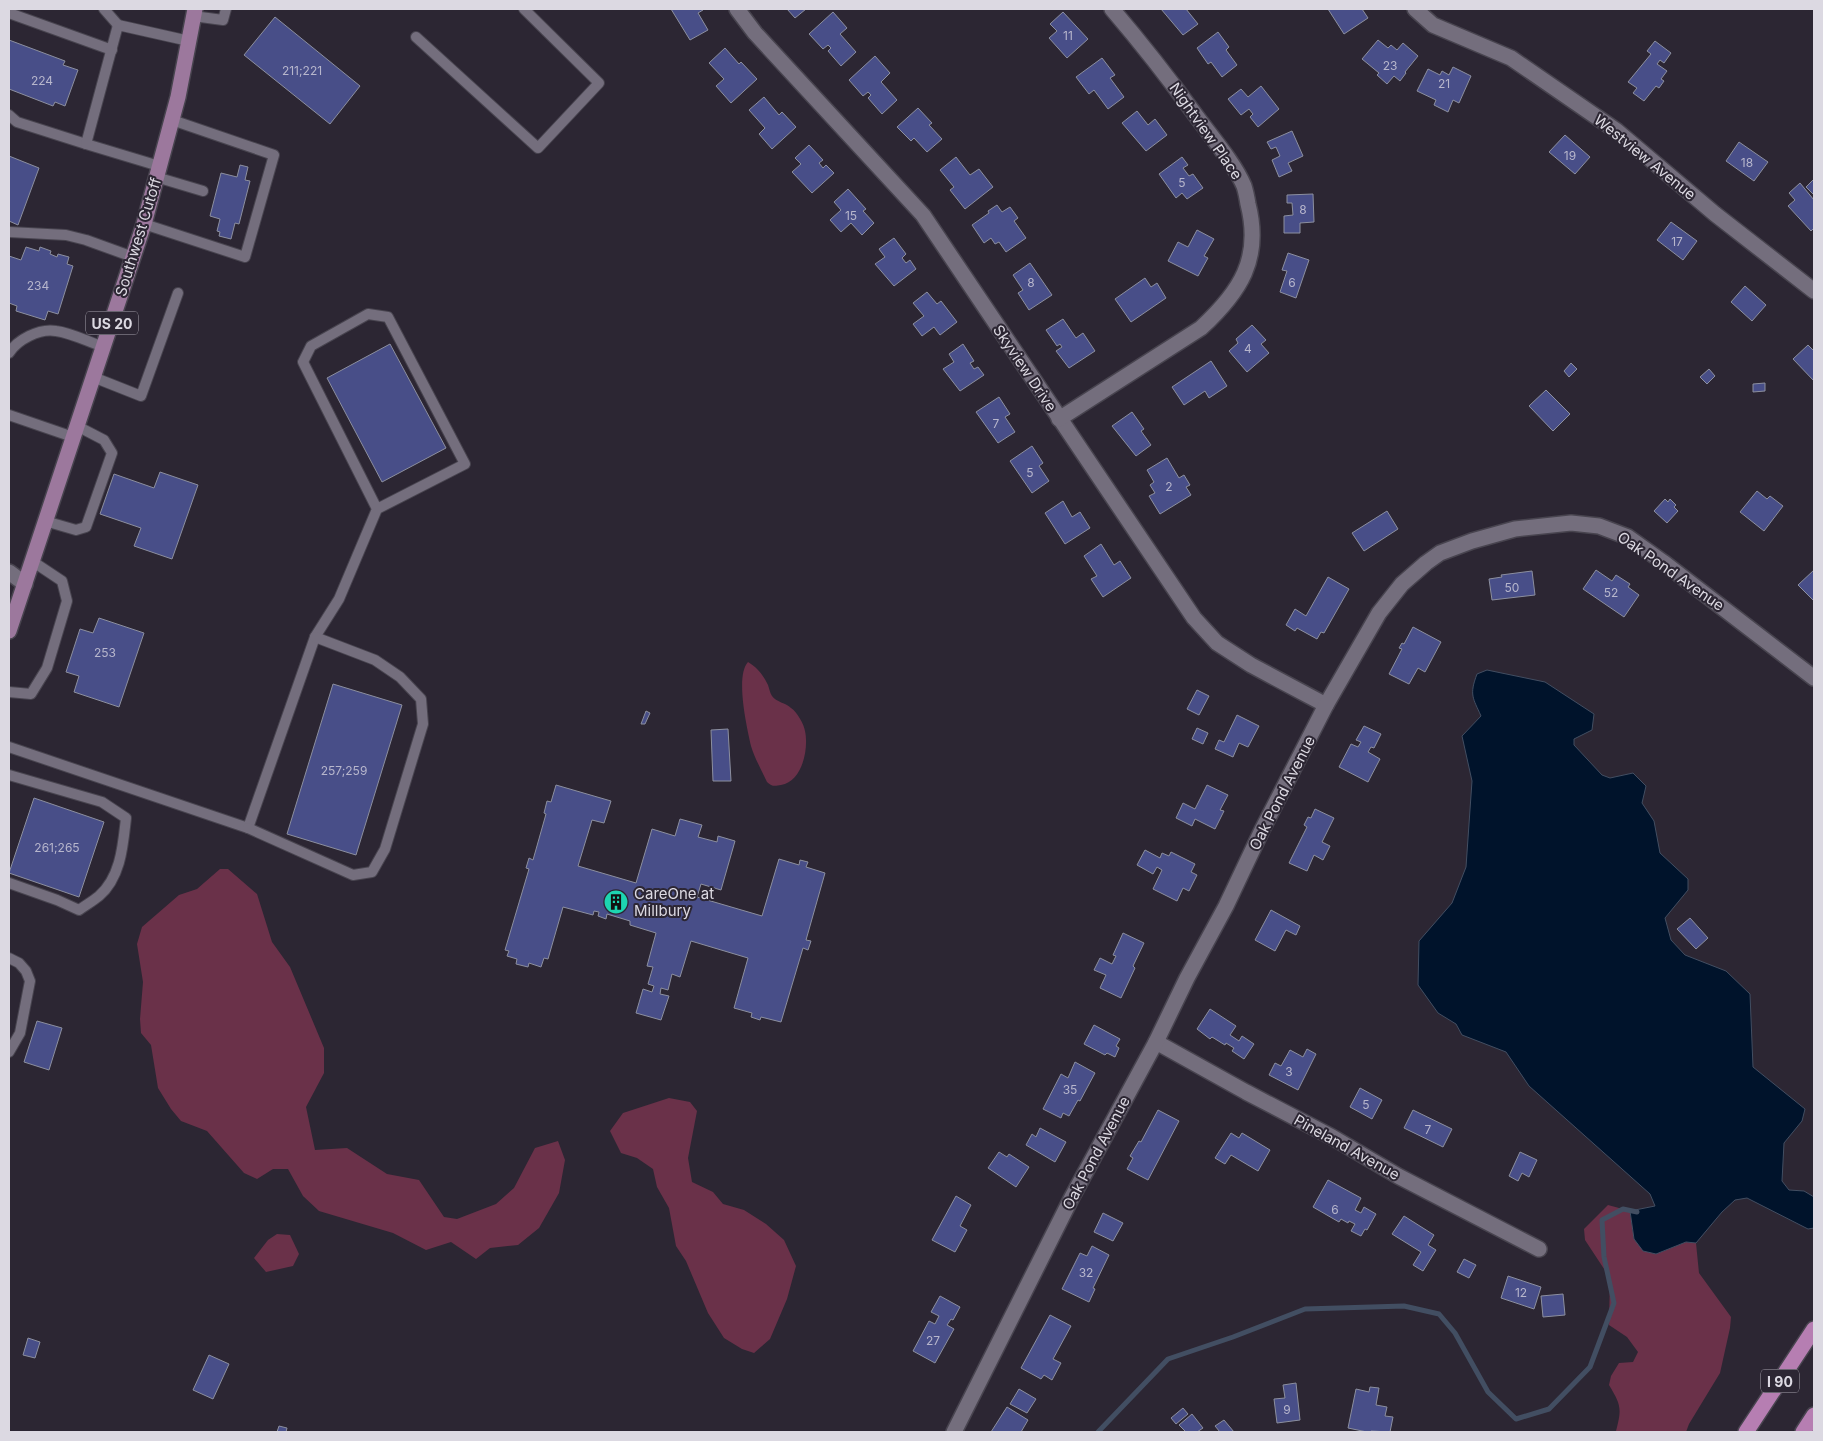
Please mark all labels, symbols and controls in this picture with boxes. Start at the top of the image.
house number: 11 [1063,28,1073,43]
house number: 23 [1383,58,1397,73]
house number: 211;221 [282,63,322,78]
house number: 224 [31,73,53,88]
house number: 21 [1438,76,1450,91]
street label: Nightview Place [1165,79,1247,183]
street label: Westview Avenue [1590,110,1700,204]
house number: 19 [1564,148,1576,163]
house number: 18 [1741,155,1753,170]
street label: Southwest Cutoff [111,175,165,299]
house number: 5 [1178,175,1186,190]
house number: 8 [1299,202,1307,217]
house number: 15 [845,208,857,223]
house number: 17 [1671,234,1683,249]
house number: 8 [1027,275,1035,290]
house number: 6 [1288,275,1296,290]
house number: 234 [27,278,49,293]
road number: US 20 [86,312,138,334]
street label: Skyview Drive [989,321,1061,415]
house number: 4 [1244,341,1252,356]
house number: 7 [993,416,1000,431]
house number: 5 [1026,465,1034,480]
house number: 2 [1165,479,1173,494]
street label: Oak Pond Avenue [1614,527,1728,615]
house number: 50 [1505,580,1519,595]
house number: 52 [1604,585,1618,600]
house number: 253 [94,645,116,660]
street label: Oak Pond Avenue [1245,733,1319,853]
house number: 257;259 [321,763,367,778]
house number: 261;265 [34,840,80,855]
place label: CareOne at Millbury [634,884,714,920]
building icon: CareOne at Millbury [603,889,629,915]
house number: 3 [1285,1064,1293,1079]
house number: 35 [1063,1082,1077,1097]
street label: Oak Pond Avenue [1058,1093,1134,1213]
house number: 5 [1362,1097,1370,1112]
street label: Pineland Avenue [1291,1110,1403,1184]
house number: 7 [1425,1122,1432,1137]
house number: 6 [1331,1202,1339,1217]
house number: 32 [1079,1265,1093,1280]
house number: 12 [1515,1285,1527,1300]
house number: 27 [926,1333,940,1348]
road number: I 90 [1761,1370,1799,1392]
house number: 9 [1283,1402,1291,1417]

